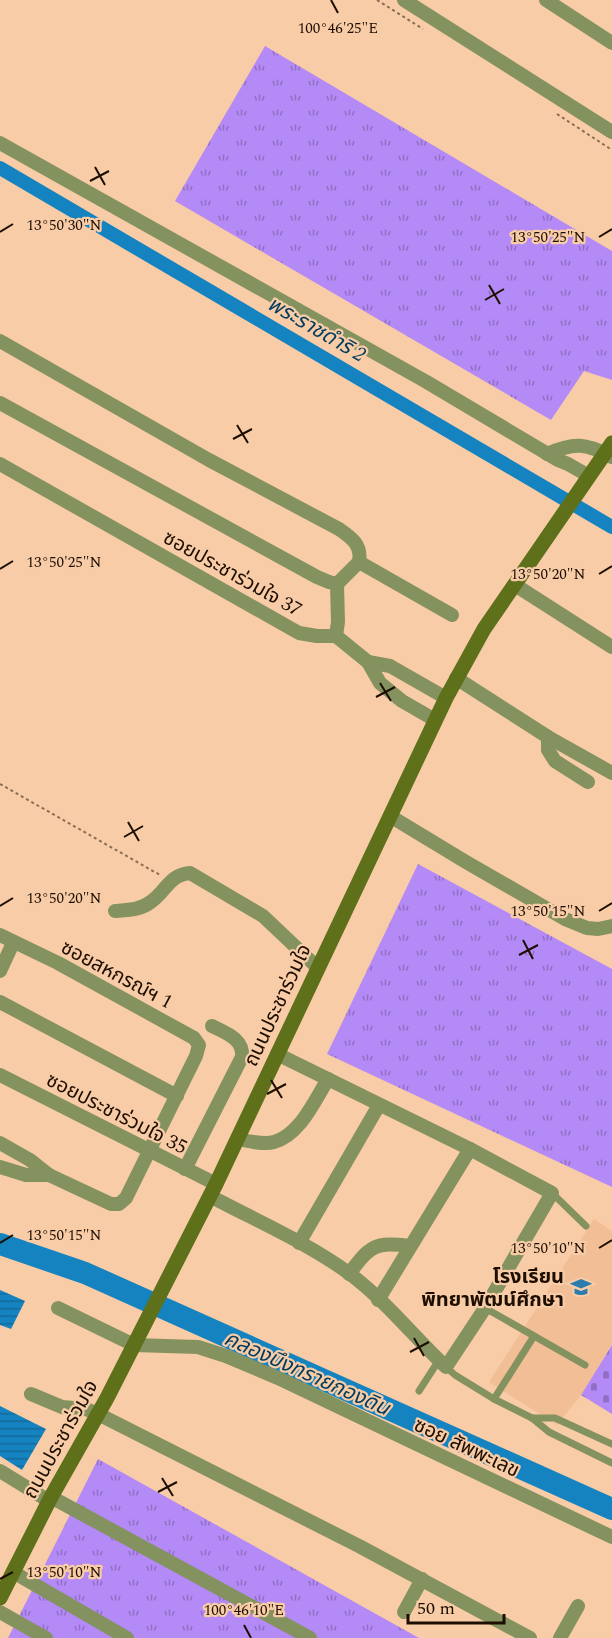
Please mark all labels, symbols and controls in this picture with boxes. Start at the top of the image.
text: 100°46'25"E [298,17,378,40]
text: 13°50'30"N [27,214,102,237]
text: 13°50'25"N [511,226,586,249]
water label: พระราชดำริ 2 [261,289,372,371]
street label: ซอยประชาร่วมใจ 37 [157,523,308,625]
text: 13°50'25"N [27,551,102,574]
text: 13°50'20"N [511,563,586,586]
text: 13°50'20"N [27,887,102,910]
text: 13°50'15"N [511,900,586,923]
street label: ซอยสหกรณ์ฯ 1 [55,933,178,1017]
street label: ถนนประชาร่วมใจ [236,939,319,1072]
street label: ซอยประชาร่วมใจ 35 [41,1065,192,1162]
text: 13°50'15"N [27,1224,102,1247]
text: 13°50'10"N [511,1237,586,1260]
place label: โรงเรียน พิทยาพัฒน์ศึกษา [421,1262,564,1315]
school or university icon: โรงเรียน พิทยาพัฒน์ศึกษา [569,1275,593,1299]
water label: คลองบึงทรายกองดิน [219,1323,395,1425]
street label: ถนนประชาร่วมใจ [16,1374,106,1504]
street label: ซอย สัพพะเลข [409,1410,524,1485]
text: 13°50'10"N [27,1561,102,1584]
scale bar [408,1587,504,1625]
text: 50 m [417,1595,455,1622]
text: 100°46'10"E [204,1599,284,1622]

